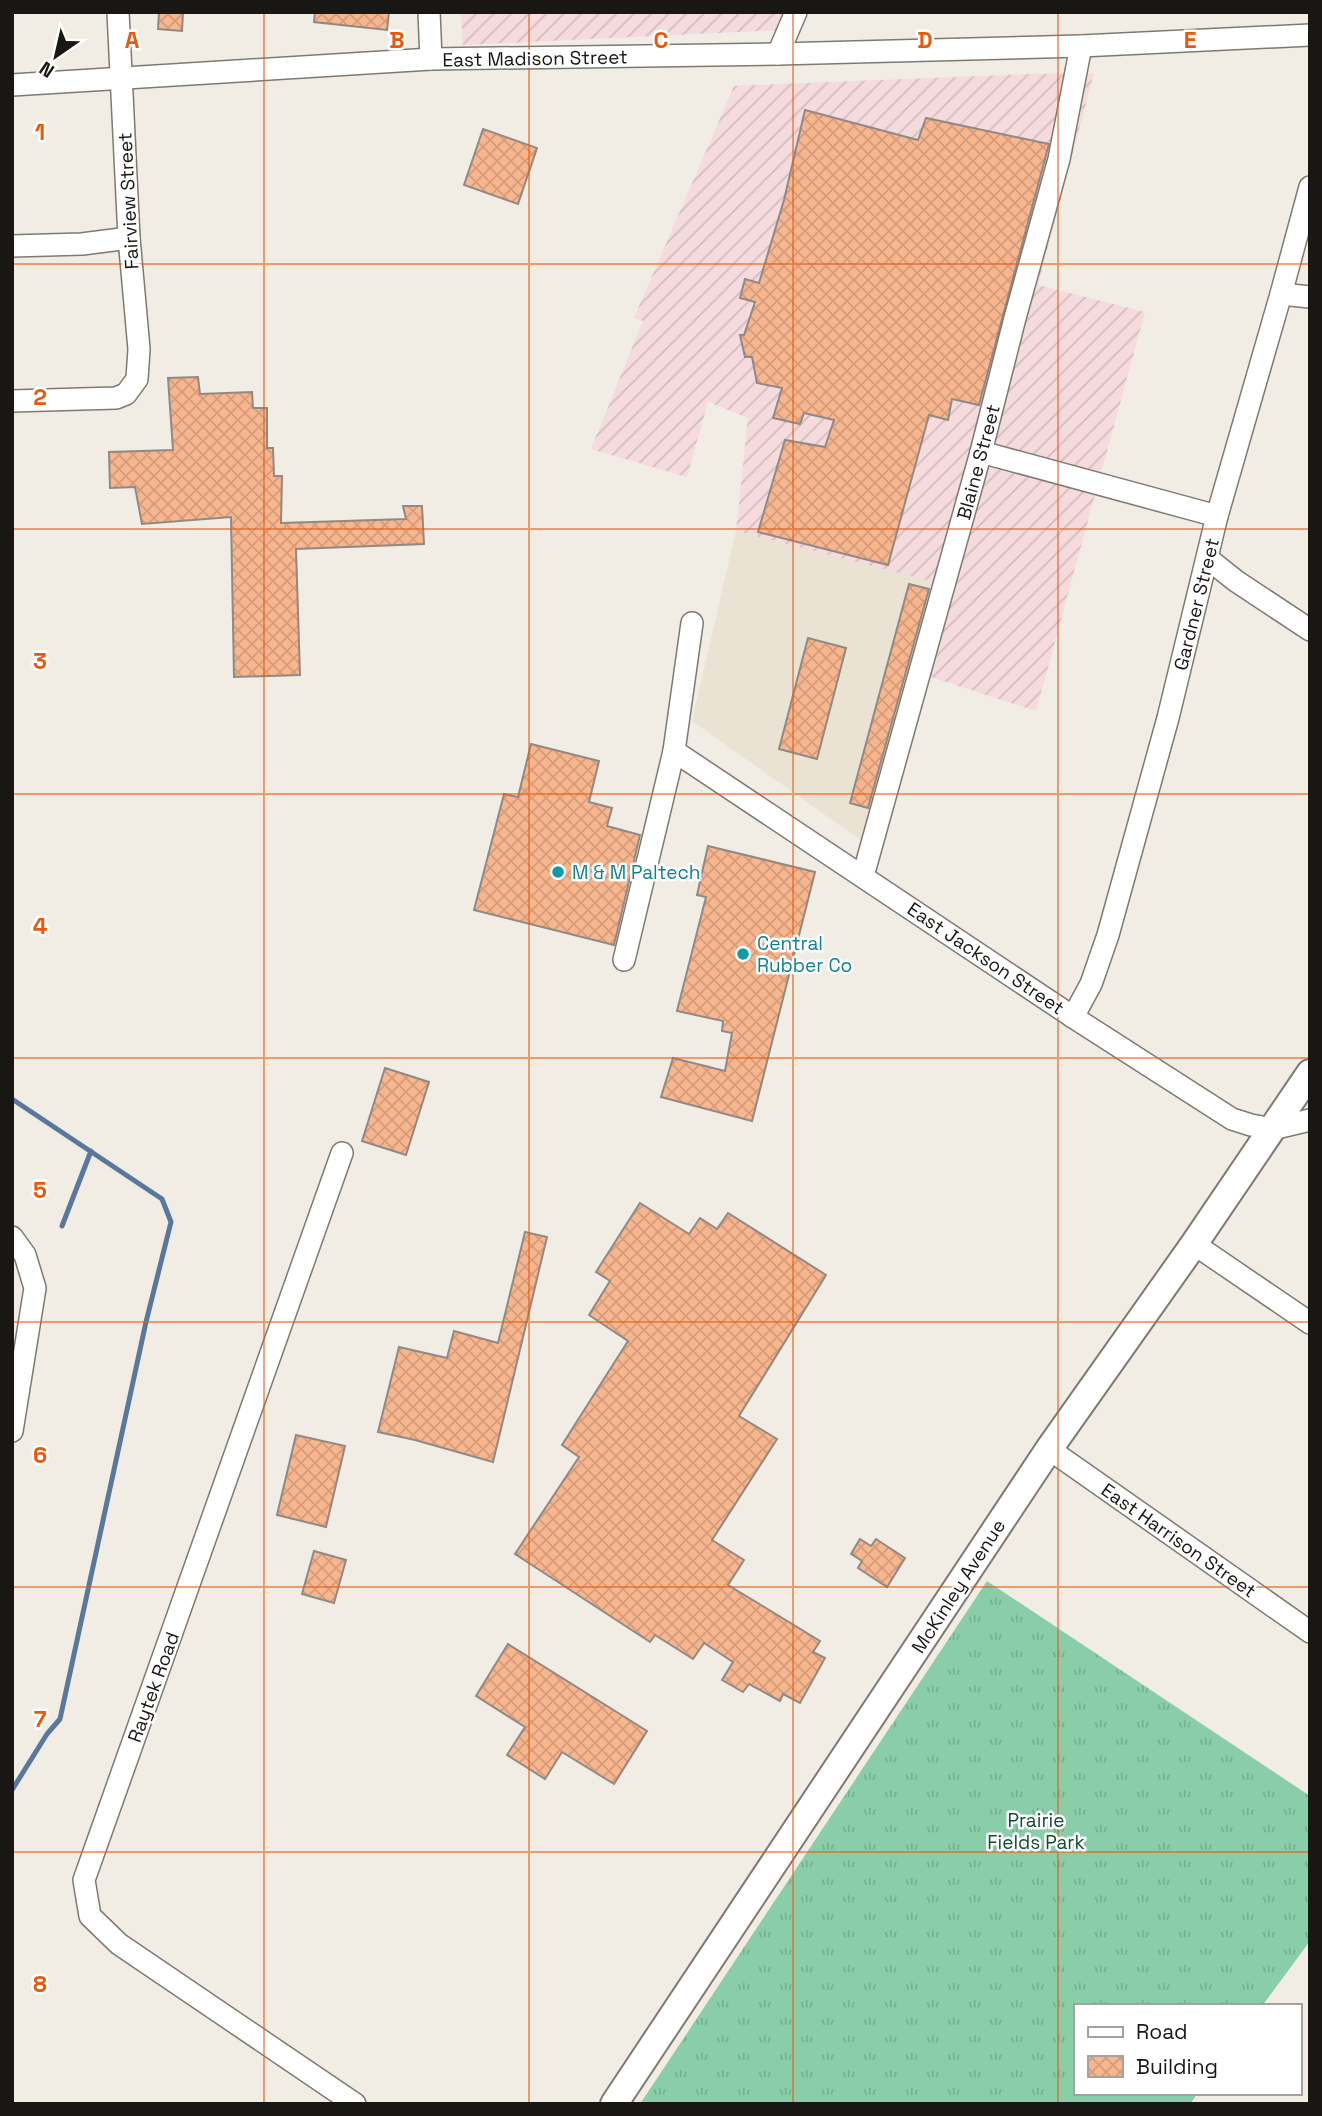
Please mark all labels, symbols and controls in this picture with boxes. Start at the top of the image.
north arrow [21,21,91,91]
text: A [125,25,140,55]
text: B [389,25,405,55]
text: C [654,25,668,55]
text: D [917,25,933,55]
text: E [1184,25,1196,55]
street label: East Madison Street [442,44,628,73]
text: N [35,56,59,84]
text: 1 [35,117,45,147]
street label: Fairview Street [112,132,145,270]
text: 2 [33,382,47,412]
street label: Blaine Street [951,402,1006,523]
street label: Gardner Street [1168,535,1225,673]
text: 3 [33,646,47,676]
place label: M & M Paltech [572,860,700,885]
marker: M & M Paltech [550,864,566,880]
street label: East Jackson Street [902,897,1069,1020]
text: 4 [33,911,48,941]
place label: Central Rubber Co [757,931,852,978]
marker: Central Rubber Co [735,946,751,962]
text: 5 [33,1175,47,1205]
text: 6 [33,1440,47,1470]
street label: East Harrison Street [1096,1477,1261,1603]
street label: McKinley Avenue [906,1514,1011,1658]
street label: Raytek Road [122,1629,185,1746]
text: 7 [34,1704,47,1734]
park label: Prairie Fields Park [987,1808,1085,1855]
text: 8 [33,1969,47,1999]
legend [1074,2004,1301,2095]
text: Road [1136,2018,1188,2045]
text: Building [1136,2053,1218,2080]

